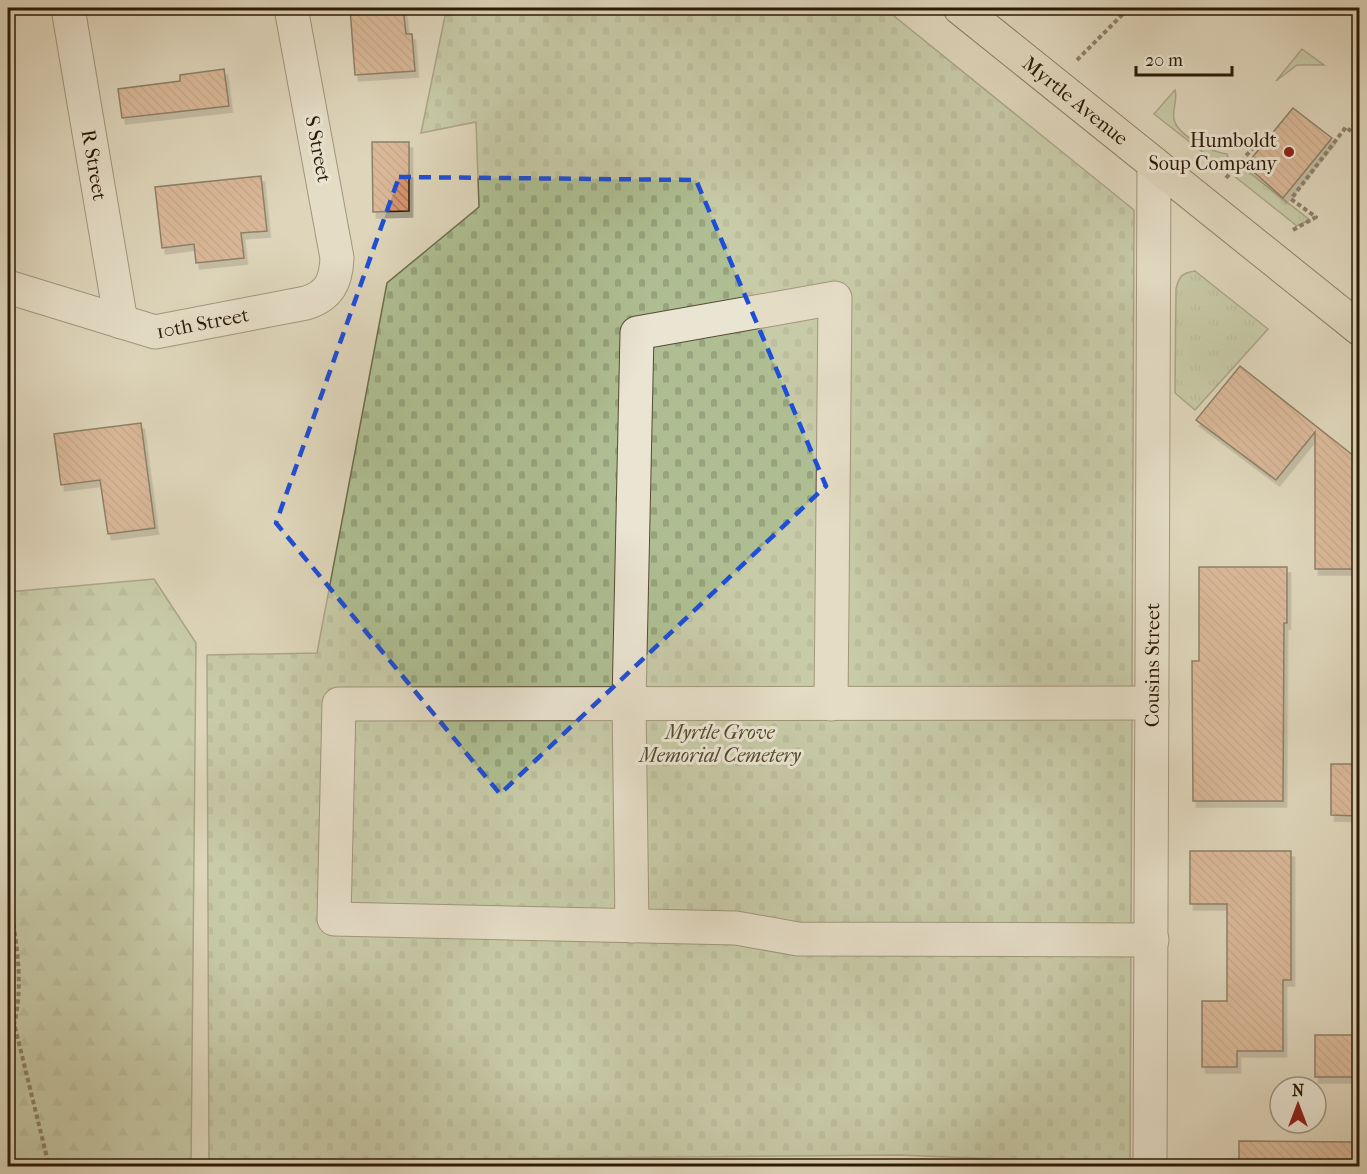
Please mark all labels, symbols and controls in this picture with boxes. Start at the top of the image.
scale bar [1136,39,1232,77]
text: 20 m [1145,50,1183,71]
street label: Myrtle Avenue [1018,51,1133,150]
street label: S Street [300,114,336,184]
street label: R Street [77,128,112,202]
place label: Humboldt Soup Company [1148,129,1278,175]
marker: Humboldt Soup Company [1282,145,1296,159]
street label: 10th Street [154,303,251,343]
street label: Cousins Street [1140,603,1164,727]
park label: Myrtle Grove Memorial Cemetery [637,721,801,767]
north arrow [1268,1075,1328,1135]
text: N [1292,1081,1305,1100]

